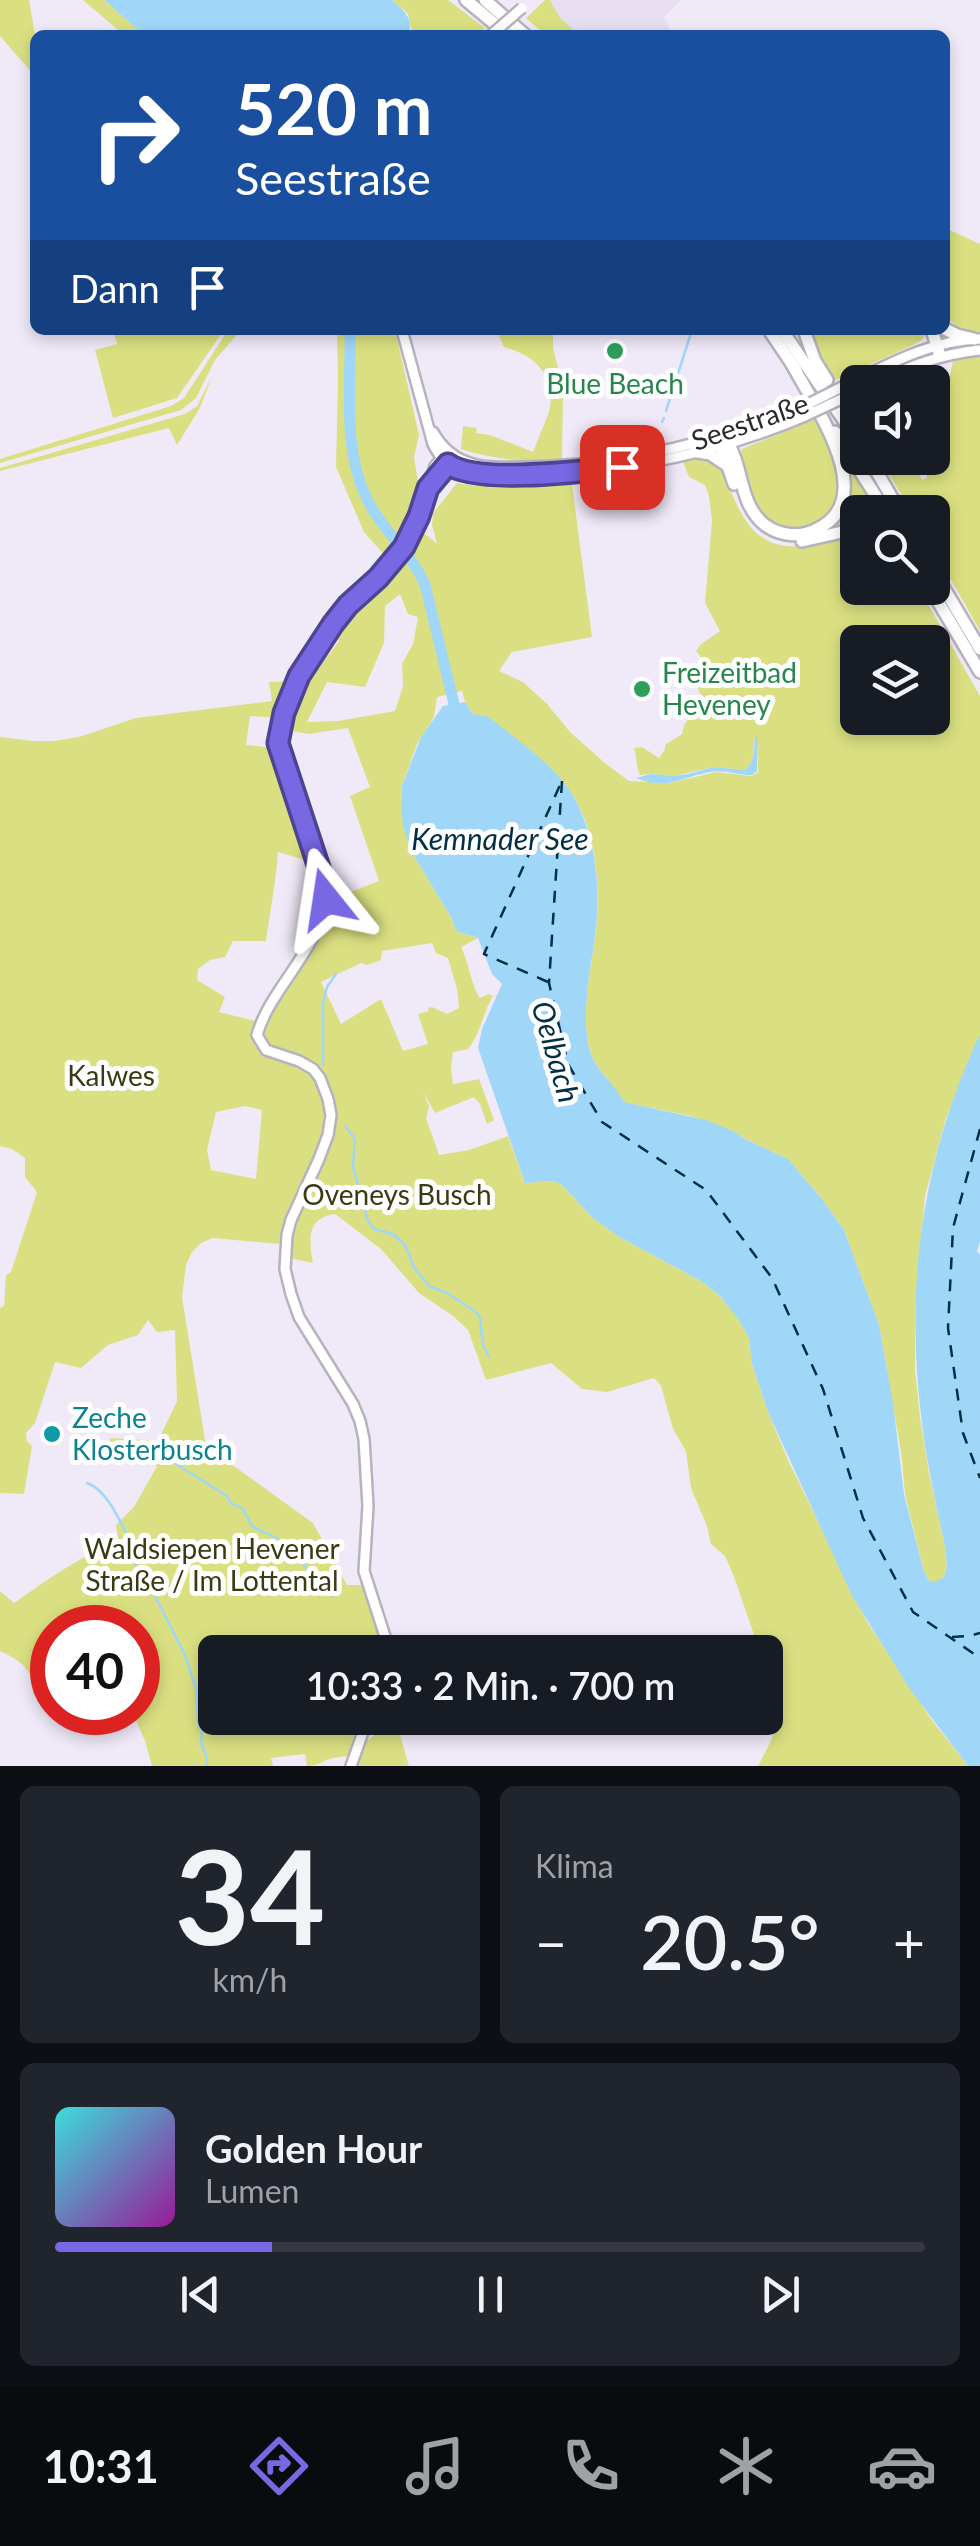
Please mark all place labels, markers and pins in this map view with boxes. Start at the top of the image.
marker: Blue Beach [604,340,626,362]
place label: Blue Beach [546,366,684,400]
pin [580,425,665,510]
place label: Freizeitbad Heveney [662,655,797,721]
marker: Freizeitbad Heveney [631,678,653,700]
place label: Zeche Klosterbusch [72,1400,233,1466]
marker: Zeche Klosterbusch [41,1423,63,1445]

